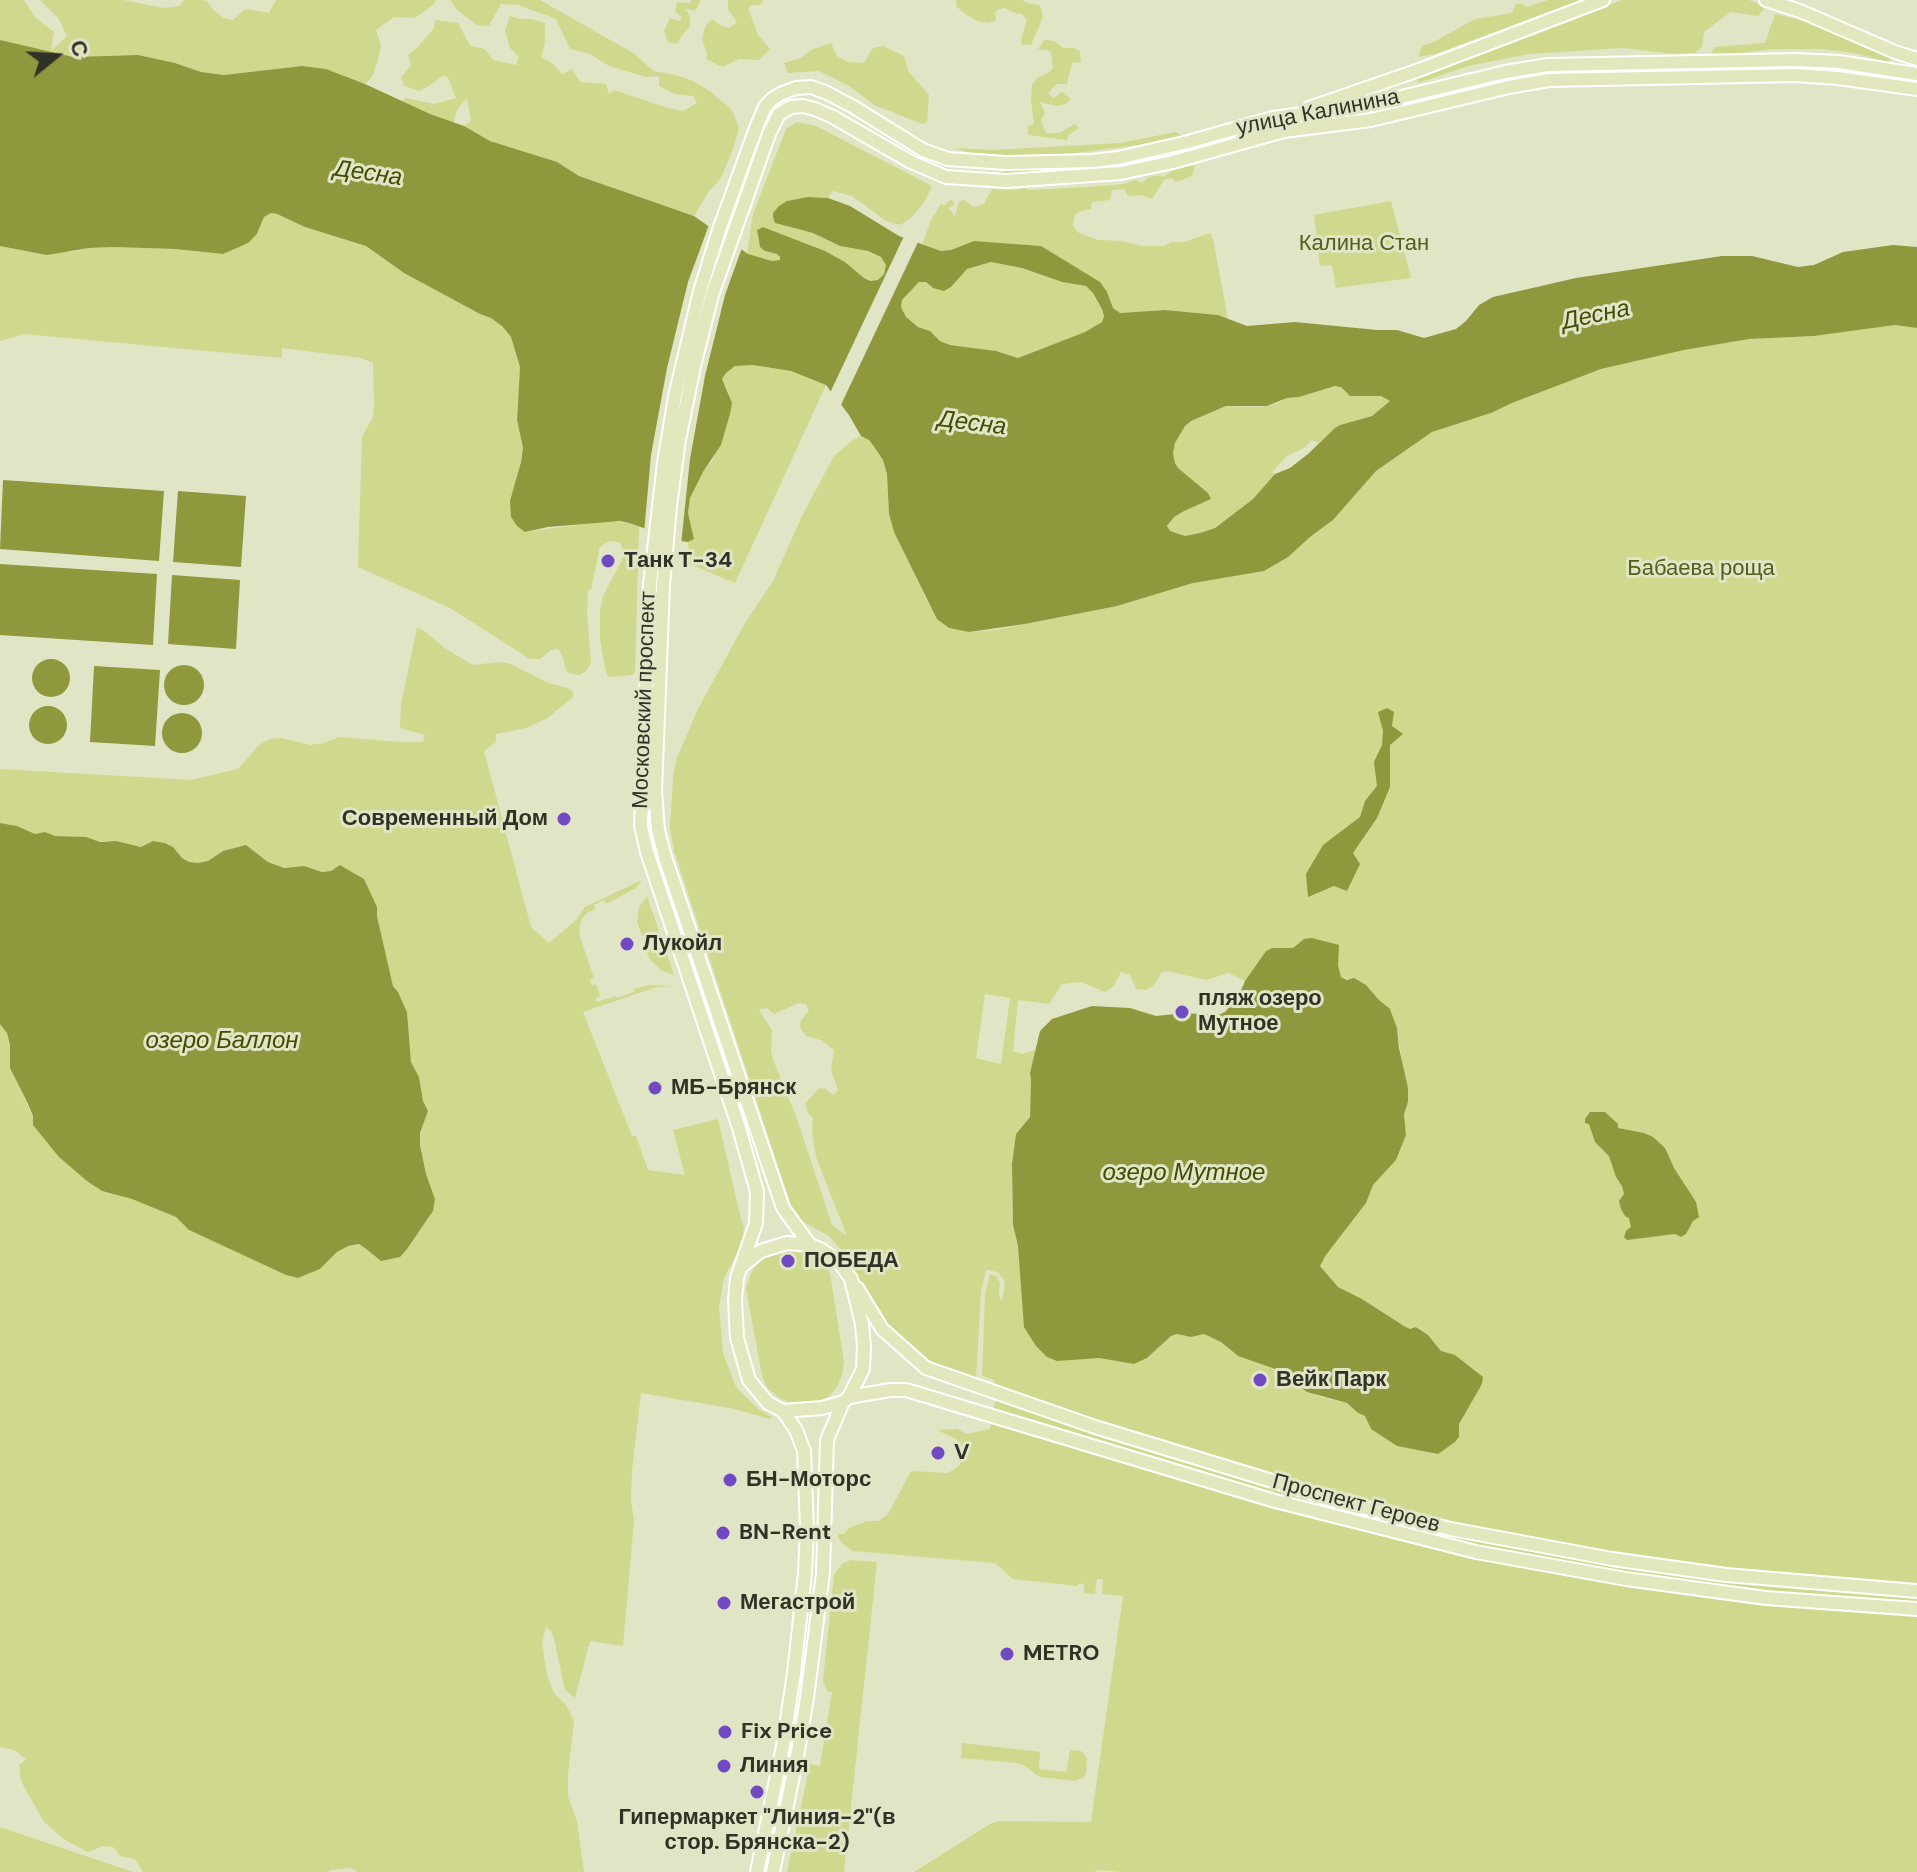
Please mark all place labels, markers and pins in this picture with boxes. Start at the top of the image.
place label: Танк Т-34 [624,548,732,574]
marker: Танк Т-34 [599,552,617,570]
place label: Современный Дом [342,806,548,832]
marker: Современный Дом [555,810,573,828]
place label: Лукойл [643,931,722,957]
marker: Лукойл [618,935,636,953]
place label: пляж озеро Мутное [1198,986,1322,1038]
marker: пляж озеро Мутное [1173,1003,1191,1021]
place label: МБ-Брянск [671,1075,796,1101]
marker: МБ-Брянск [646,1079,664,1097]
place label: ПОБЕДА [804,1248,899,1274]
marker: ПОБЕДА [779,1252,797,1270]
place label: Вейк Парк [1276,1367,1386,1393]
marker: Вейк Парк [1251,1371,1269,1389]
place label: V [954,1440,970,1466]
marker: V [929,1444,947,1462]
place label: БН-Моторс [746,1467,871,1493]
marker: БН-Моторс [721,1471,739,1489]
place label: BN-Rent [739,1520,831,1546]
marker: BN-Rent [714,1524,732,1542]
place label: Мегастрой [740,1590,855,1616]
marker: Мегастрой [715,1594,733,1612]
place label: METRO [1023,1641,1100,1667]
marker: METRO [998,1645,1016,1663]
place label: Fix Price [741,1719,832,1745]
marker: Fix Price [716,1723,734,1741]
place label: Линия [740,1753,809,1779]
marker: Линия [715,1757,733,1775]
marker: Гипермаркет "Линия-2"(в стор. Брянска-2) [748,1783,766,1801]
place label: Гипермаркет "Линия-2"(в стор. Брянска-2) [618,1805,896,1856]

